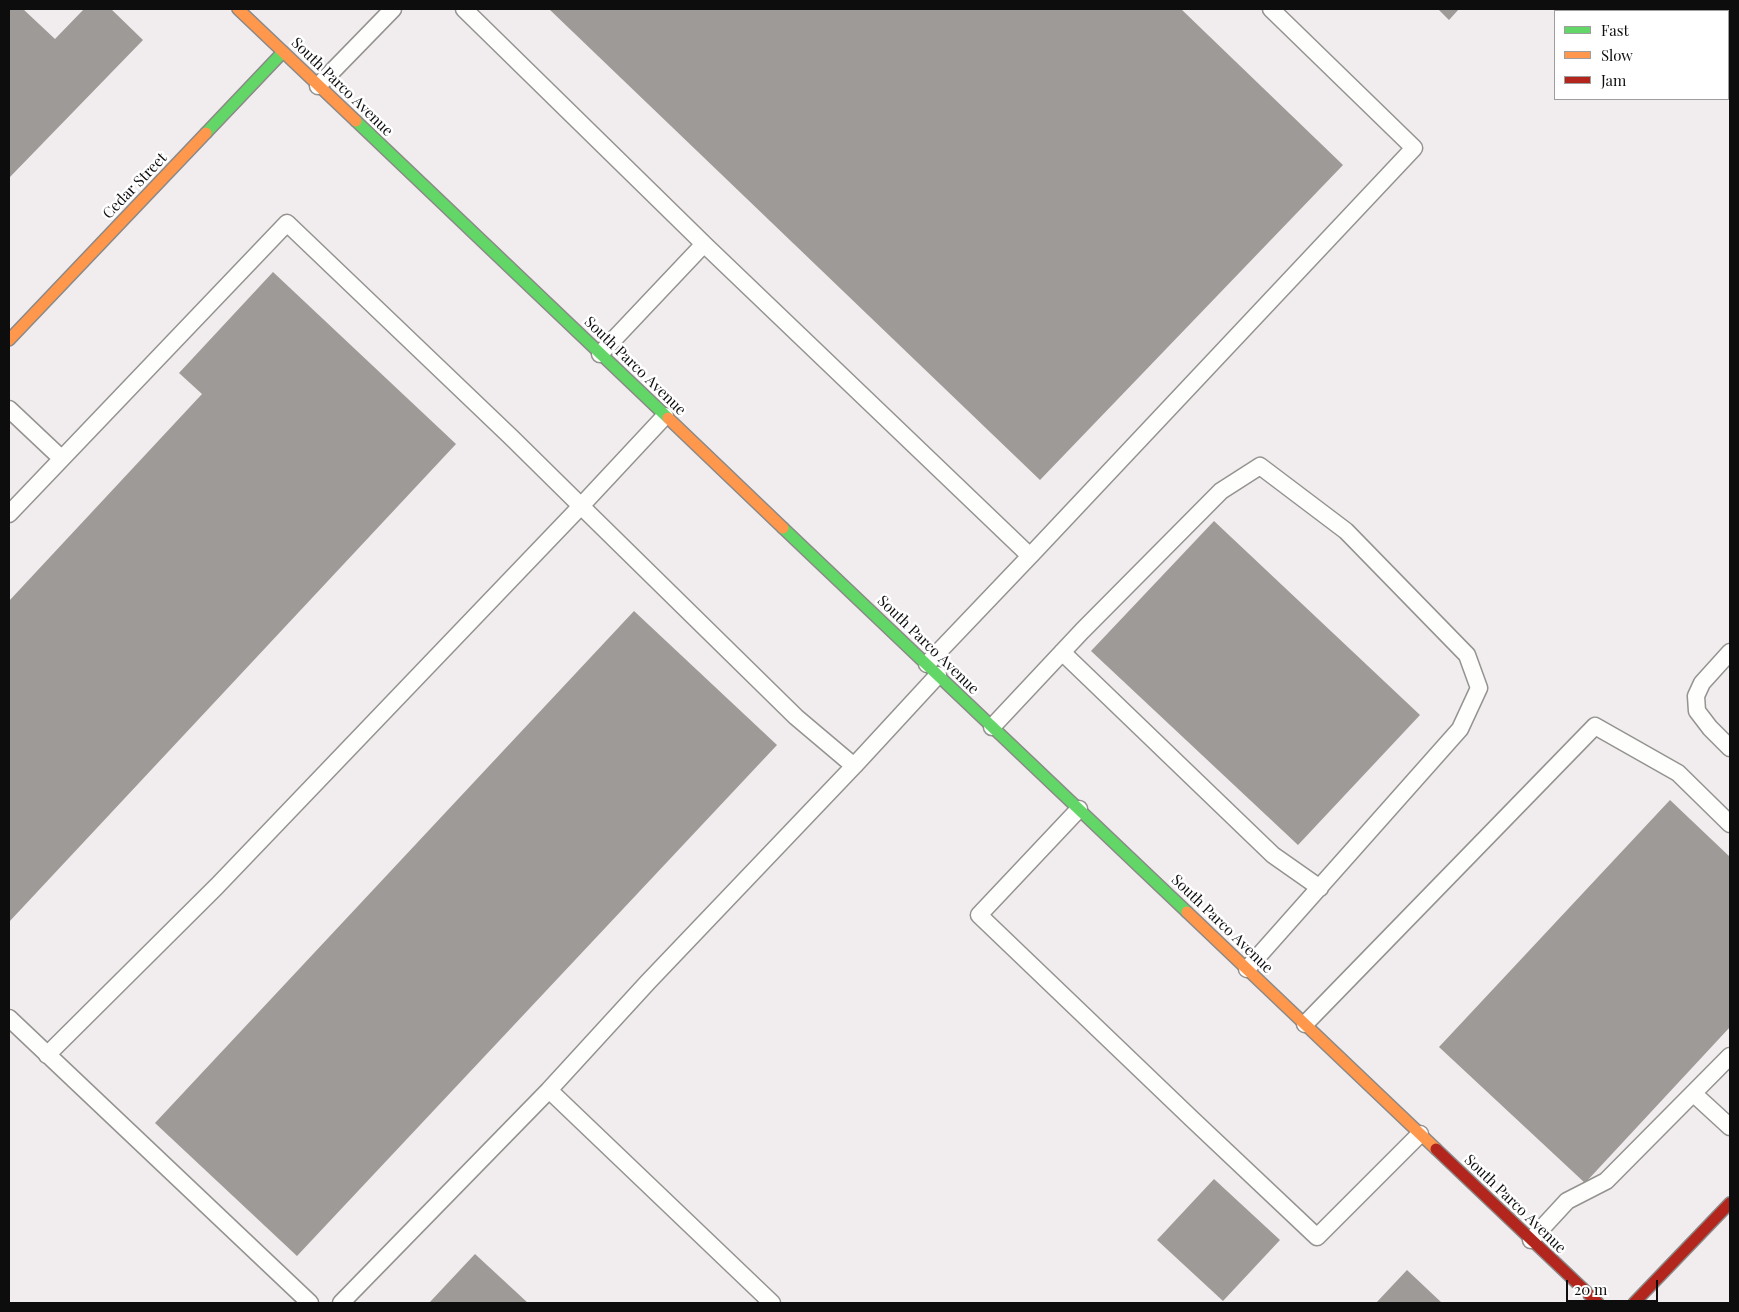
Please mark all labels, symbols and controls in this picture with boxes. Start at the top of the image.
legend [1554,10,1729,100]
text: Fast [1601,20,1629,40]
street label: South Parco Avenue [287,34,397,140]
text: Slow [1601,45,1633,65]
text: Jam [1601,70,1626,90]
street label: Cedar Street [99,149,171,223]
street label: South Parco Avenue [580,313,690,419]
street label: South Parco Avenue [873,592,983,698]
street label: South Parco Avenue [1167,871,1277,977]
street label: South Parco Avenue [1460,1151,1570,1257]
scale bar [1569,1270,1662,1302]
text: 20 m [1574,1279,1607,1299]

